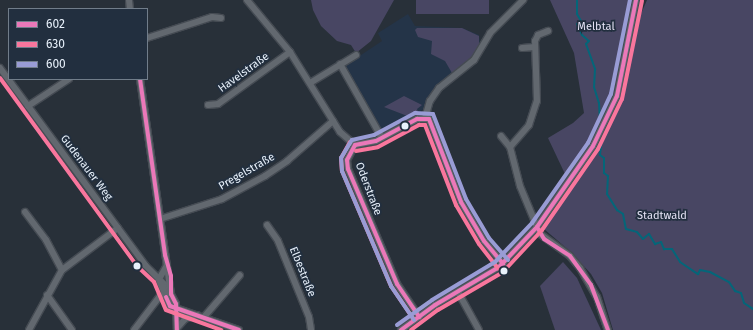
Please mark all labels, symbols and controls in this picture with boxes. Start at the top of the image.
legend [8,8,148,80]
text: 602 [46,17,65,31]
park label: Melbtal [577,20,615,34]
text: 630 [46,37,65,51]
street label: Havelstraße [216,50,272,96]
text: 600 [46,57,66,71]
unlabelled marker [400,121,410,131]
street label: Gudenauer Weg [57,133,115,203]
street label: Pregelstraße [217,151,277,193]
street label: Oderstraße [352,161,384,217]
park label: Stadtwald [637,209,687,223]
street label: Elbestraße [286,245,318,299]
unlabelled marker [132,261,142,271]
unlabelled marker [499,266,509,276]

